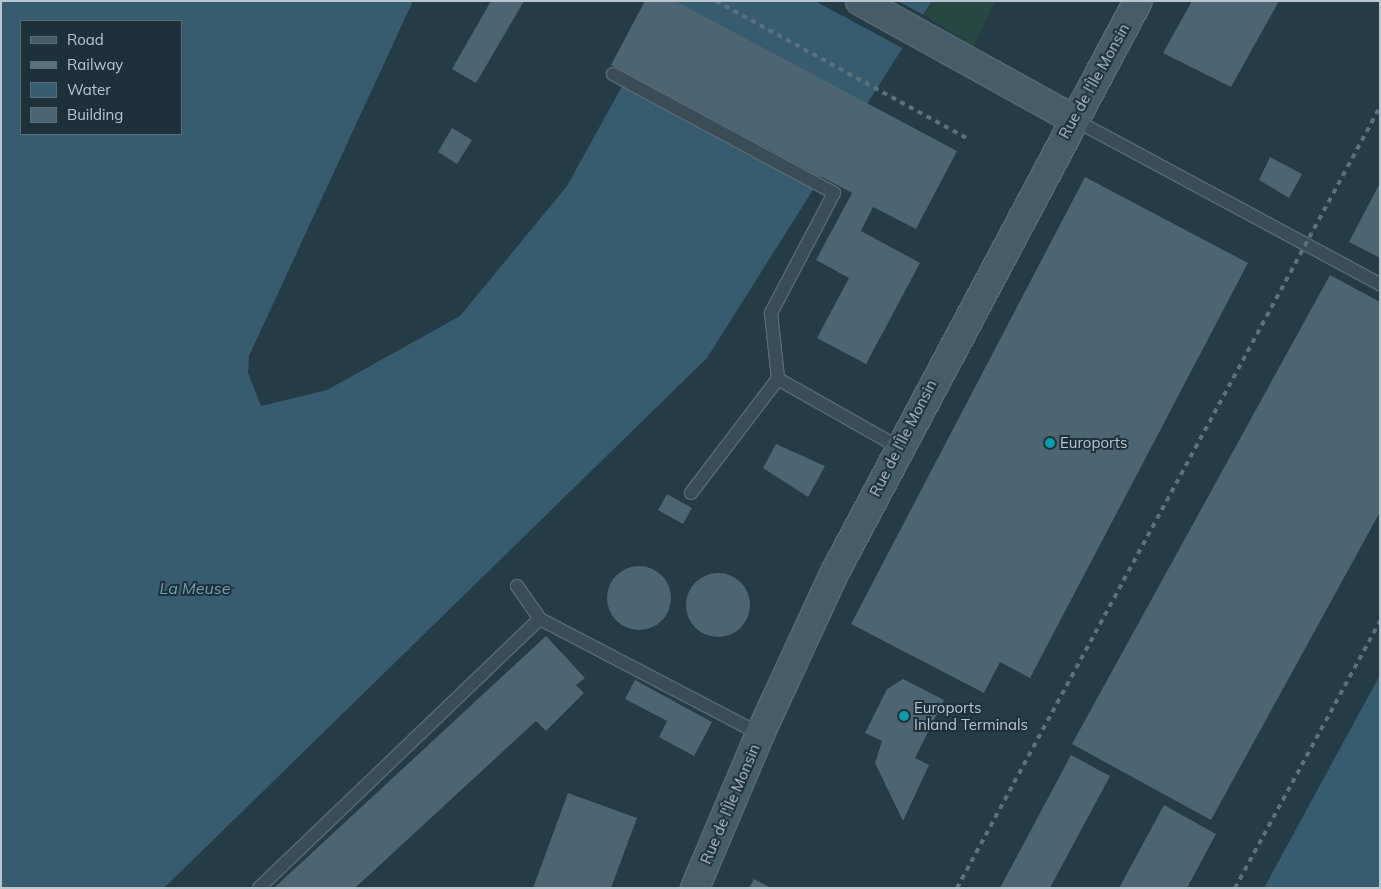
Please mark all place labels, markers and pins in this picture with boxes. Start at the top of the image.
place label: Euroports [1060,434,1127,452]
marker: Euroports [1044,437,1056,449]
place label: Euroports Inland Terminals [914,698,1028,733]
marker: Euroports Inland Terminals [898,710,910,722]

